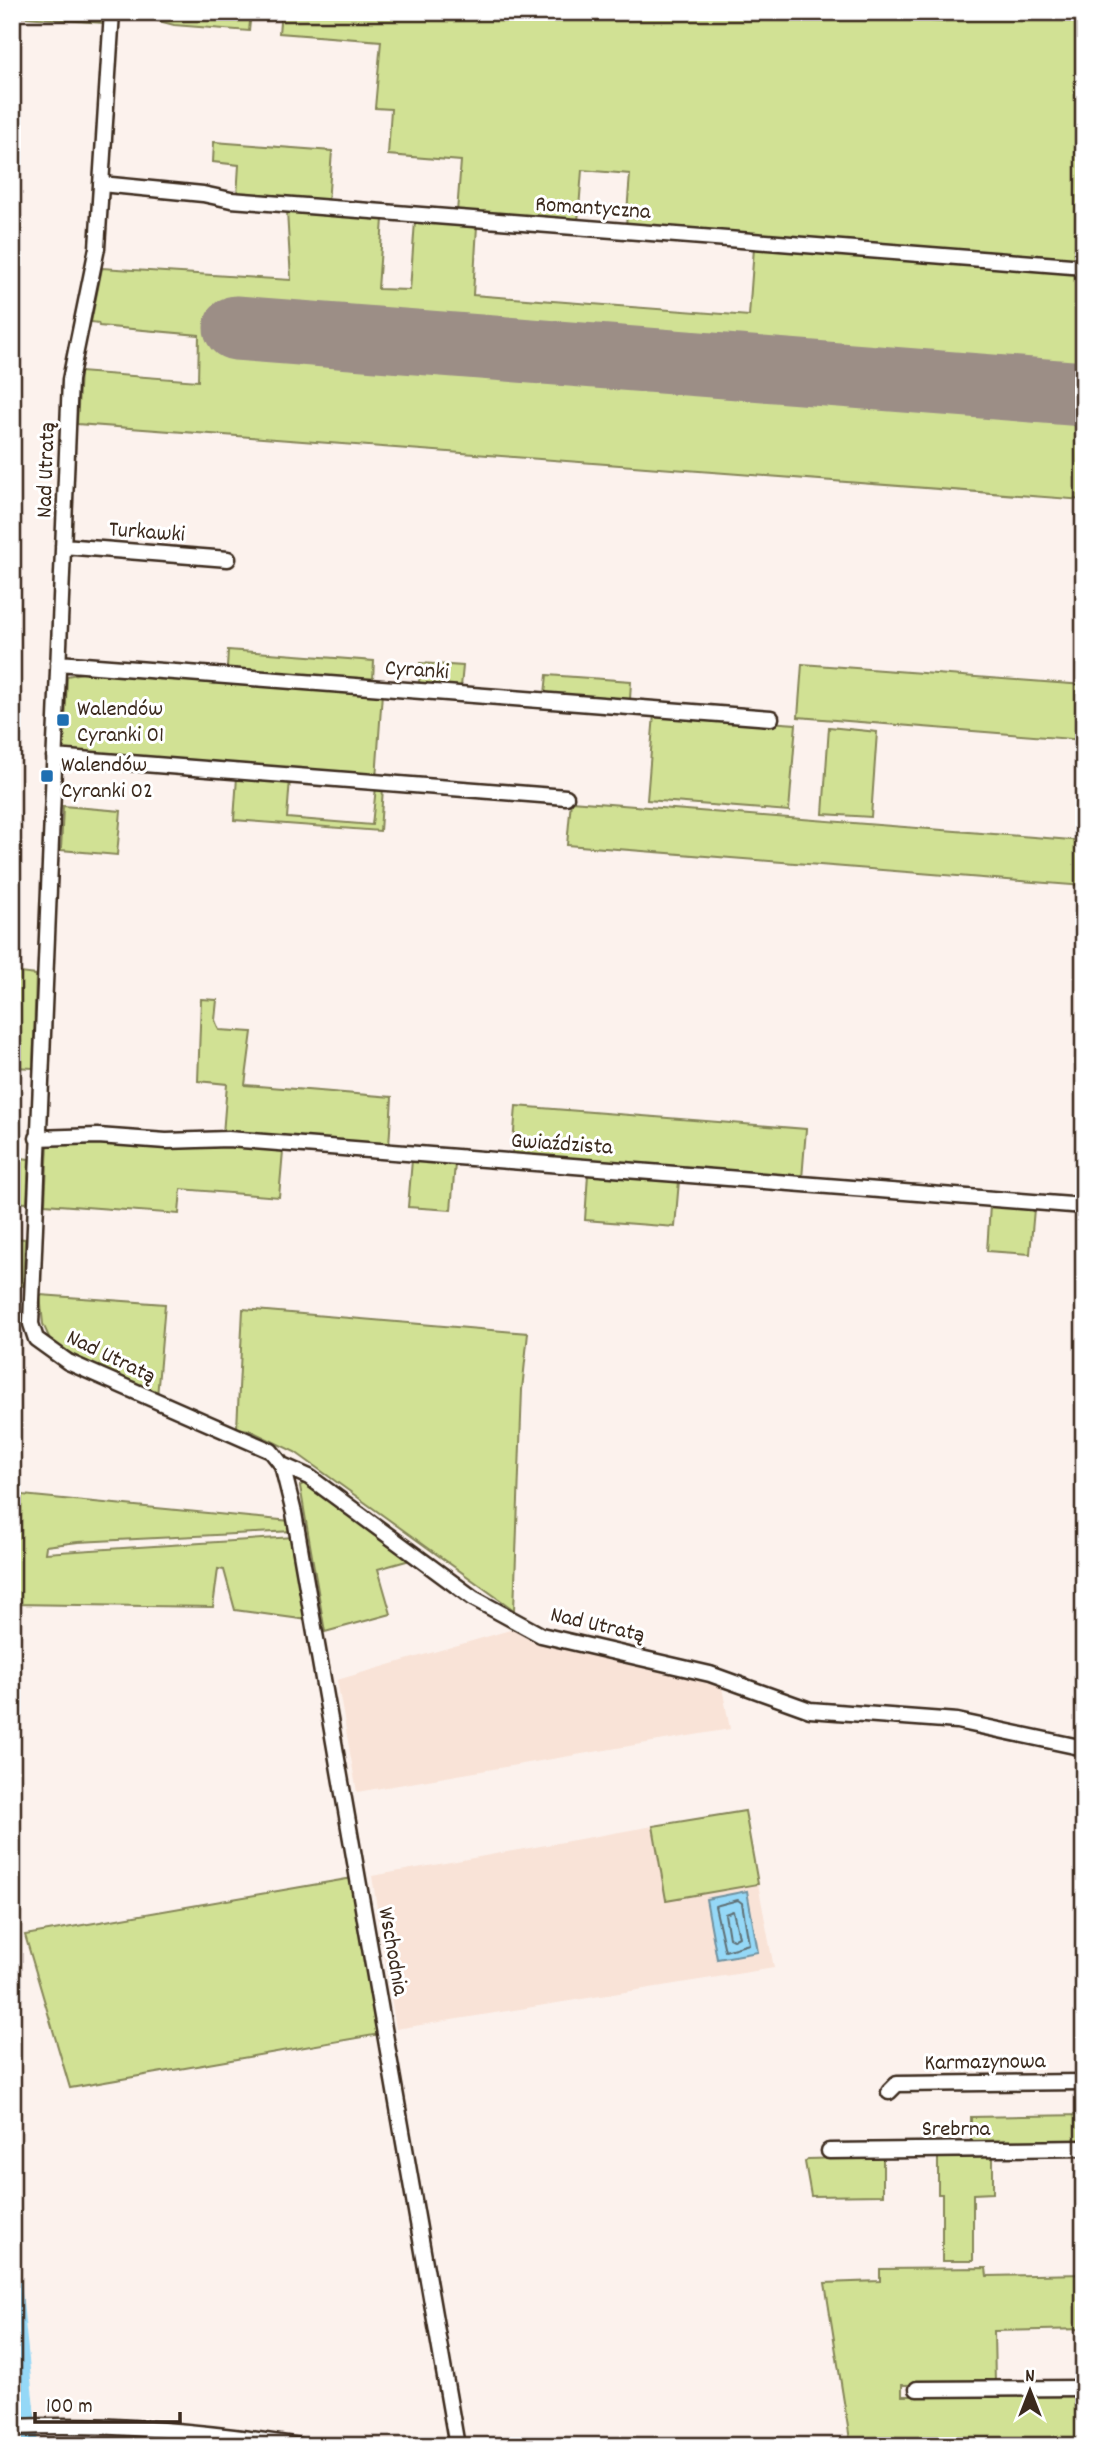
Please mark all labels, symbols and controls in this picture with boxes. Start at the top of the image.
street label: Romantyczna [534,189,653,230]
street label: Nad Utratą [29,422,66,519]
street label: Turkawki [108,514,186,553]
street label: Cyranki [384,653,450,690]
place label: Walendów Cyranki 01 [77,694,164,753]
marker: Walendów Cyranki 01 [55,712,71,728]
place label: Walendów Cyranki 02 [61,750,153,809]
marker: Walendów Cyranki 02 [39,768,55,784]
street label: Gwiaździsta [510,1125,615,1166]
street label: Nad Utratą [60,1322,161,1394]
street label: Nad Utratą [547,1600,648,1653]
street label: Wschodnia [368,1905,416,2000]
street label: Karmazynowa [924,2046,1047,2081]
street label: Srebrna [922,2114,992,2147]
north arrow [995,2356,1064,2426]
text: N [1025,2364,1035,2391]
scale bar [35,2381,180,2425]
text: 100 m [46,2393,93,2423]

